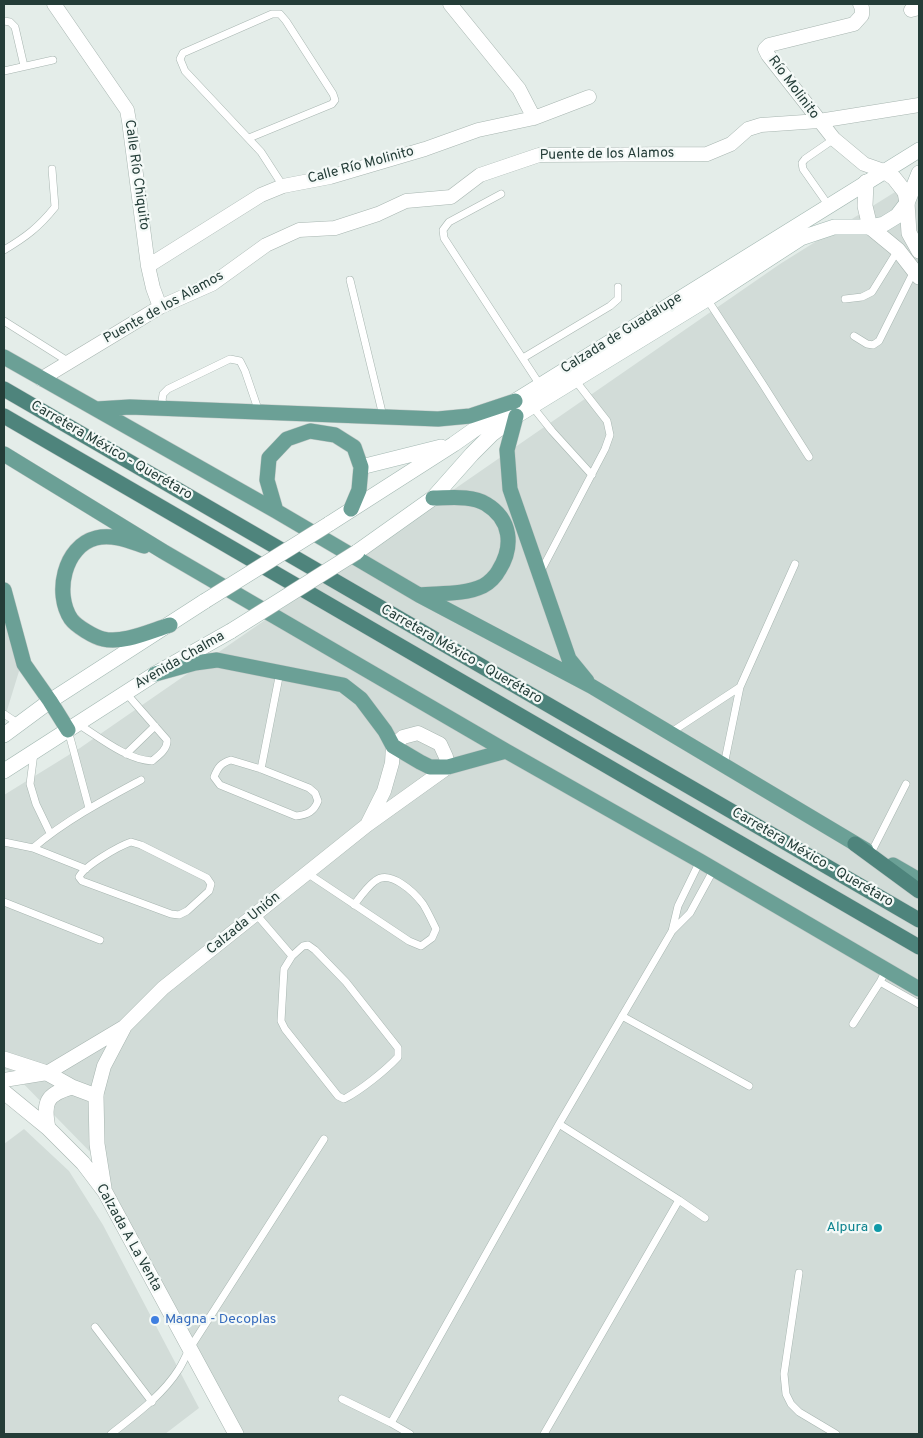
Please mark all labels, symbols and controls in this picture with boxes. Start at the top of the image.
street label: Río Molinito [764,53,822,123]
street label: Calle Río Chiquito [120,119,152,231]
street label: Calle Río Molinito [306,144,416,188]
street label: Puente de los Alamos [540,145,674,165]
street label: Puente de los Alamos [101,268,227,348]
street label: Calzada de Guadalupe [558,290,686,378]
street label: Carretera México - Querétaro [27,398,195,504]
street label: Carretera México - Querétaro [377,602,545,708]
street label: Avenida Chalma [132,629,228,693]
street label: Carretera México - Querétaro [728,805,896,911]
street label: Calzada Unión [204,889,284,959]
street label: Calzada A La Venta [92,1181,164,1295]
place label: Alpura [826,1220,868,1236]
marker: Alpura [872,1222,884,1234]
place label: Magna - Decoplas [165,1312,276,1328]
marker: Magna - Decoplas [149,1314,161,1326]

